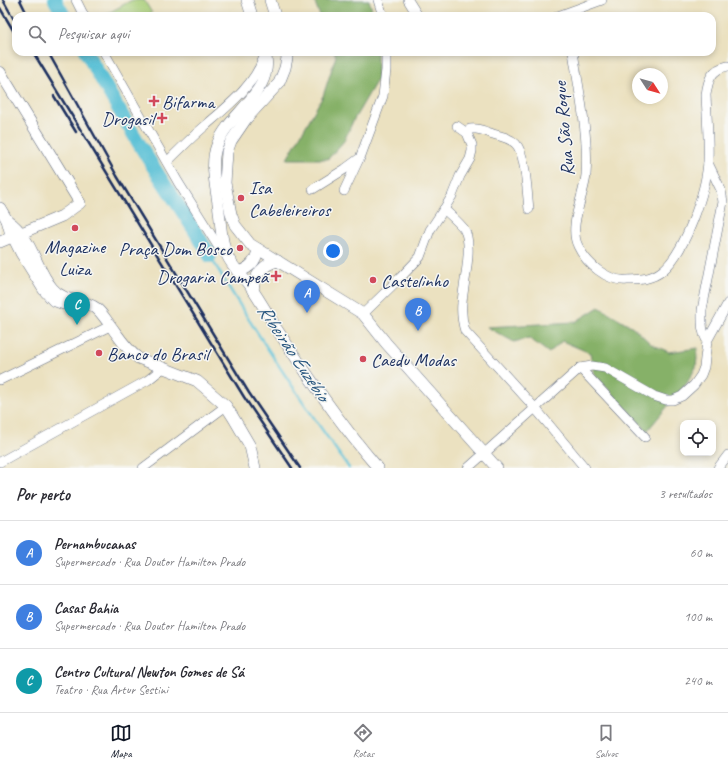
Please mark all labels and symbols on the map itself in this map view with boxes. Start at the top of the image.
north arrow [632,68,668,104]
street label: Rua São Roque [548,79,580,177]
place label: Bifarma [162,90,216,114]
marker: Bifarma [149,96,159,106]
place label: Drogasil [102,107,158,131]
marker: Drogasil [157,113,167,123]
place label: Isa Cabeleireiros [249,176,332,222]
marker: Isa Cabeleireiros [236,193,246,203]
marker: Magazine Luiza [70,223,80,233]
place label: Magazine Luiza [45,235,107,281]
place label: Praça Dom Bosco [119,237,233,261]
your location [323,241,343,261]
marker: Praça Dom Bosco [235,243,245,253]
place label: Drogaria Campeã [157,265,271,289]
place label: Castelinho [381,269,449,293]
marker: Drogaria Campeã [271,271,281,281]
marker: Castelinho [368,275,378,285]
pin: A [294,280,320,313]
pin: C [64,292,90,325]
pin: B [405,298,431,331]
water label: Ribeirão Euzébio [252,299,337,409]
place label: Banco do Brasil [107,342,212,366]
marker: Banco do Brasil [94,348,104,358]
place label: Caedu Modas [371,348,457,372]
marker: Caedu Modas [358,354,368,364]

